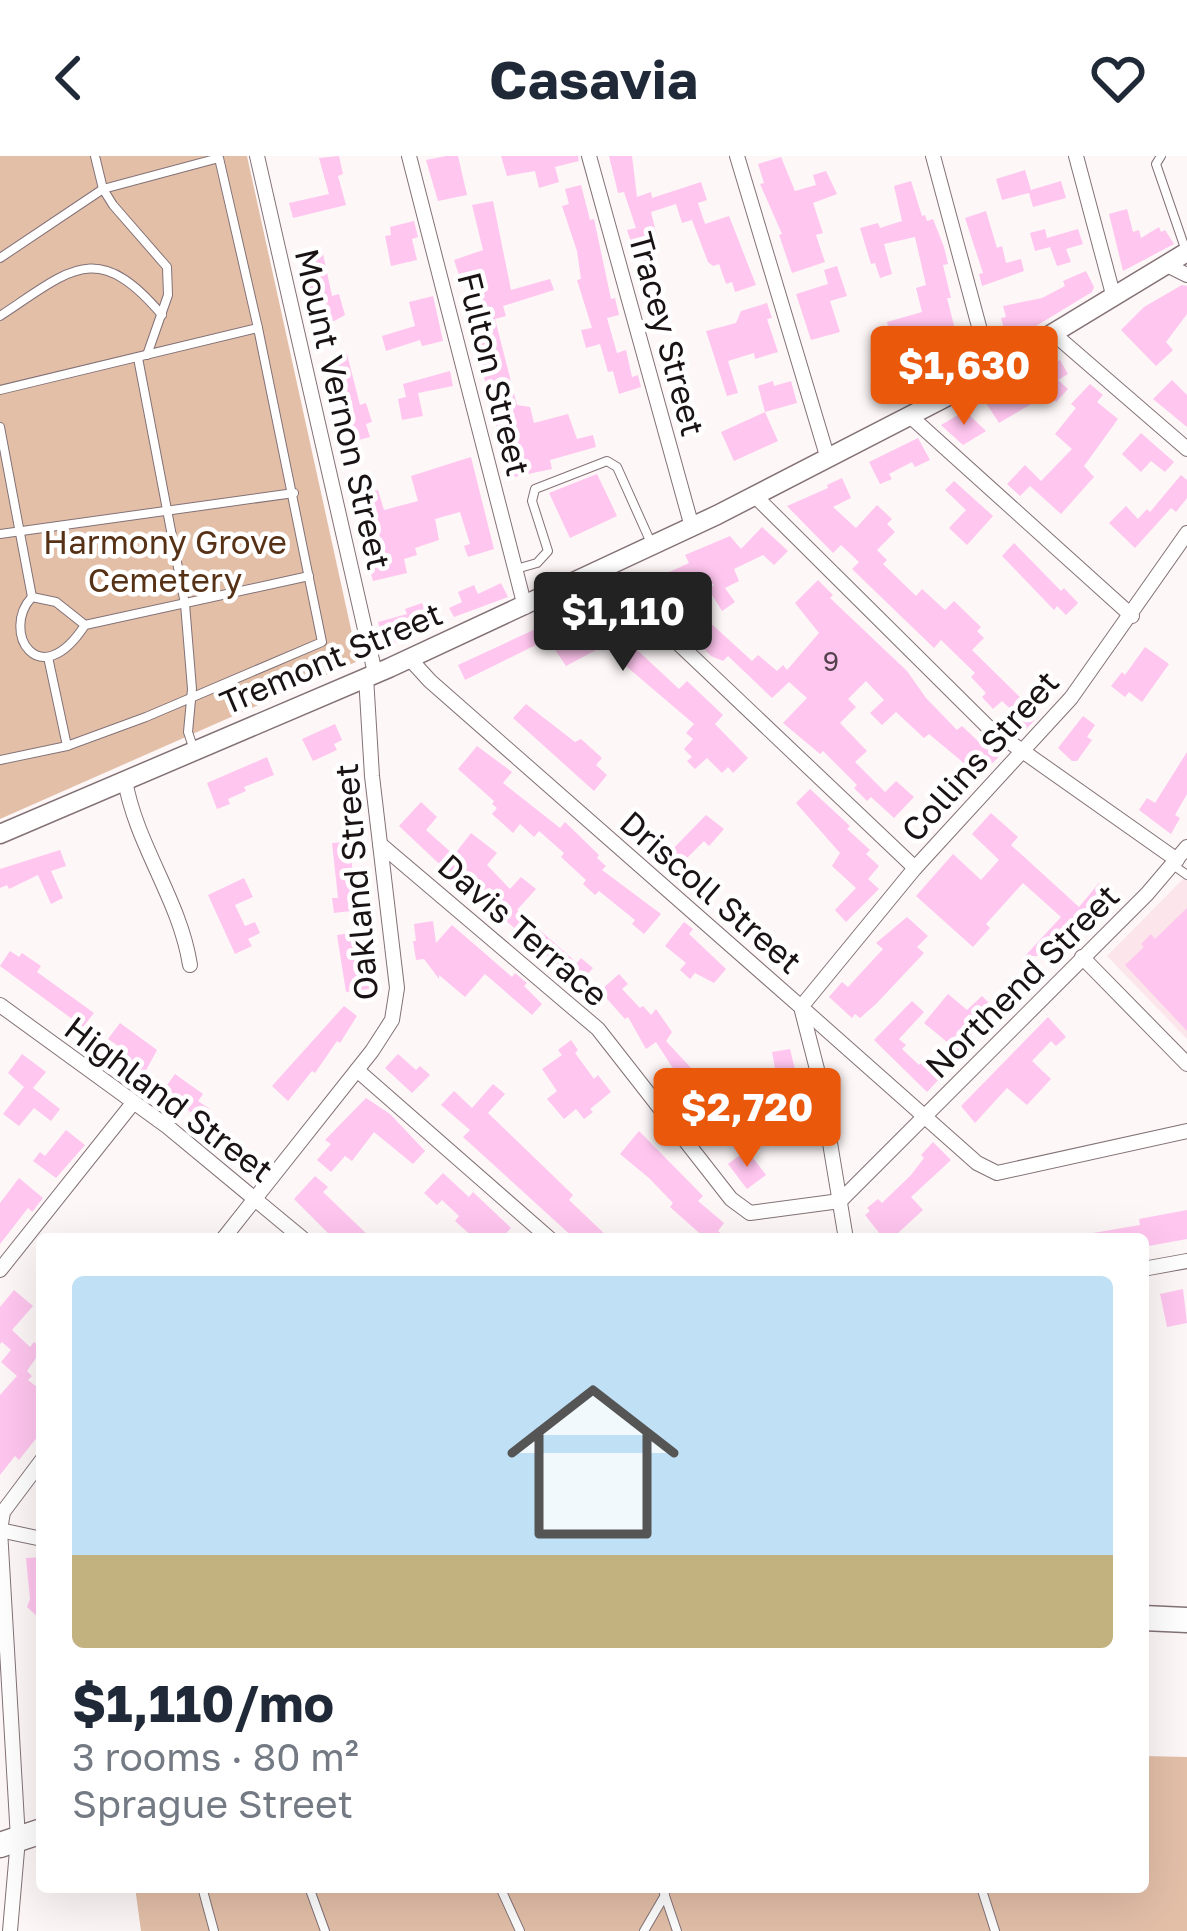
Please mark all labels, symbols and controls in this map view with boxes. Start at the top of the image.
icon: back [36,45,102,111]
icon: heart [1085,45,1151,111]
text: Casavia [489,46,698,111]
street label: Tracey Street [622,228,713,440]
street label: Mount Vernon Street [288,245,399,573]
street label: Fulton Street [450,268,539,480]
pin: $1,630 [866,326,1062,428]
text: $1,630 [898,341,1030,388]
park label: Harmony Grove Cemetery [43,522,287,599]
pin: $1,110 [525,572,721,674]
text: $1,110 [561,587,685,634]
street label: Tremont Street [214,593,448,722]
house number: 9 [823,645,839,677]
street label: Collins Street [893,662,1066,849]
street label: Oakland Street [326,762,385,1002]
street label: Driscoll Street [613,802,810,981]
street label: Davis Terrace [431,845,616,1014]
street label: Northend Street [917,876,1127,1086]
street label: Highland Street [58,1008,281,1189]
pin: $2,720 [649,1068,845,1170]
text: $2,720 [681,1083,813,1130]
icon: home [485,1354,701,1570]
text: $1,110/mo [72,1672,334,1733]
text: 3 rooms · 80 m² [72,1733,359,1780]
text: Sprague Street [72,1780,353,1827]

